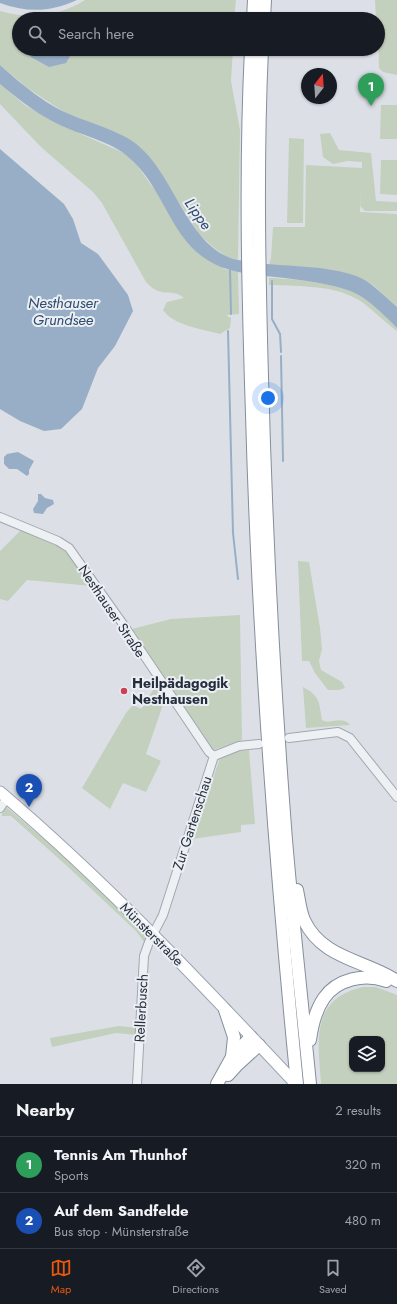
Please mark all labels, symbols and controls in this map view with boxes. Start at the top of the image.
search box [12,12,385,56]
icon: search [26,23,48,45]
text: Search here [58,23,134,45]
north arrow [301,68,337,104]
pin: 1 [358,73,384,106]
water label: Lippe [179,194,217,235]
water label: Nesthauser Grundsee [28,292,99,331]
your location [258,388,278,408]
street label: Nesthauser Straße [74,561,150,661]
place label: Heilpädagogik Nesthausen [132,673,228,709]
marker: Heilpädagogik Nesthausen [119,686,129,696]
street label: Zur Gartenschau [167,773,217,873]
pin: 2 [16,774,42,807]
street label: Münsterstraße [116,898,188,970]
street label: Rellerbusch [129,973,153,1043]
map controls [349,1036,385,1072]
button: layers [349,1036,385,1072]
text: Nearby [16,1098,74,1122]
text: 2 results [335,1101,381,1120]
text: Tennis Am Thunhof [54,1144,187,1166]
text: 1 [26,1155,32,1174]
text: 320 m [345,1155,381,1174]
text: Sports [54,1166,88,1185]
text: Auf dem Sandfelde [54,1200,189,1222]
text: 2 [25,1211,33,1230]
text: 480 m [344,1211,381,1230]
text: Bus stop · Münsterstraße [54,1222,189,1241]
tab: Map [50,1257,72,1297]
tab: Directions [172,1257,219,1297]
tab: Saved [319,1257,347,1297]

